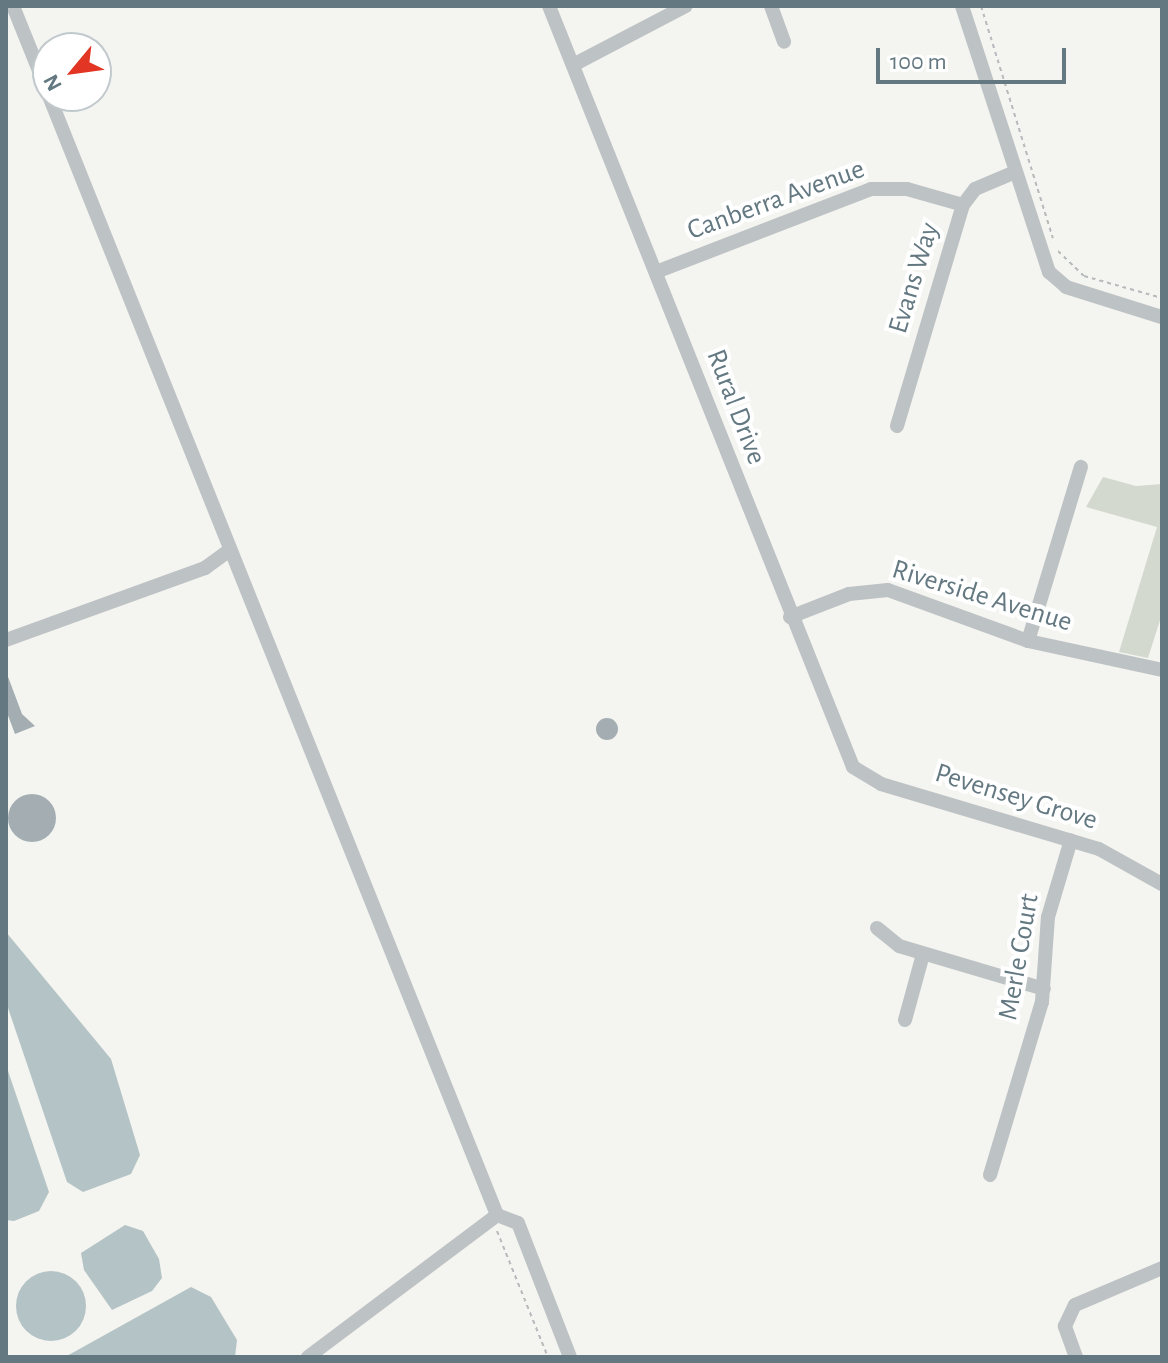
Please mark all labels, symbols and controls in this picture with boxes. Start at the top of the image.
north arrow [32,32,112,112]
scale bar [880,32,1070,82]
text: 100 m [890,50,947,74]
text: N [39,71,66,95]
street label: Canberra Avenue [683,152,869,248]
street label: Evans Way [881,219,947,337]
street label: Rural Drive [699,345,773,469]
street label: Riverside Avenue [888,553,1076,639]
street label: Pevensey Grove [931,756,1101,838]
street label: Merle Court [991,891,1047,1023]

